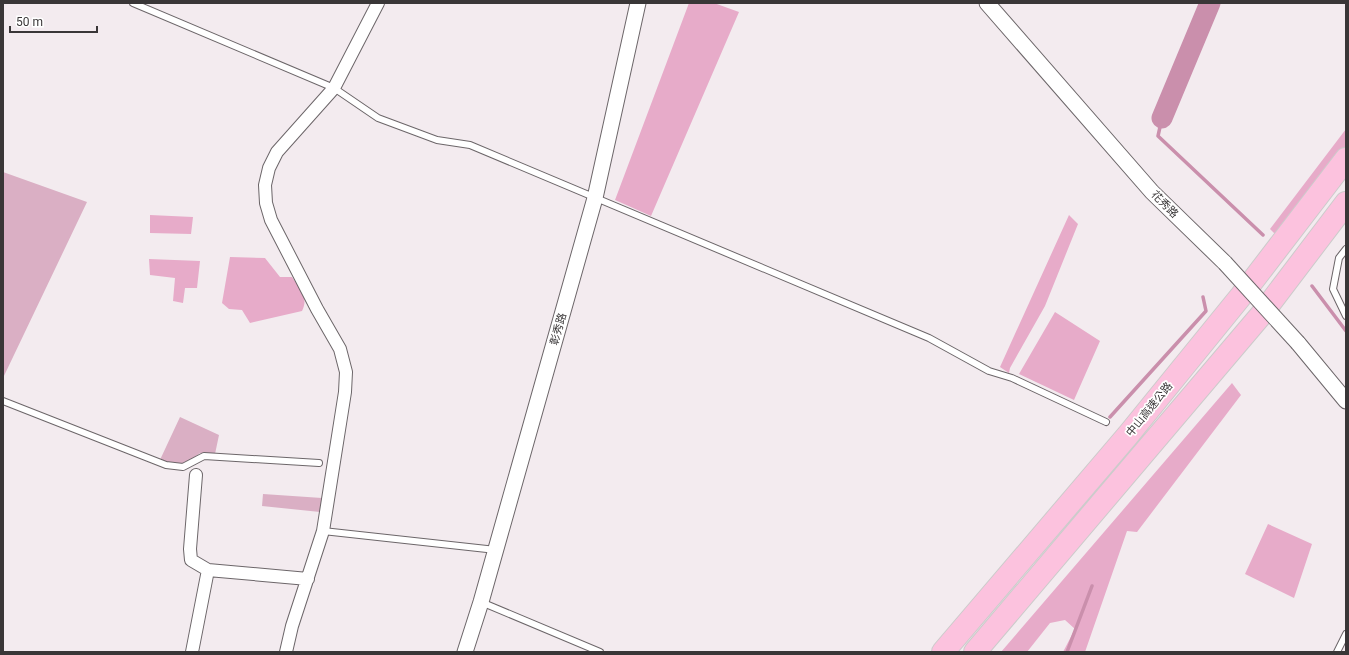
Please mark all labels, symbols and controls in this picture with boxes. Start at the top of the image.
scale bar [10,8,97,34]
text: 50 m [16,15,43,29]
street label: 花秀路 [1148,188,1181,221]
street label: 彰秀路 [548,311,569,347]
street label: 中山高速公路 [1124,380,1175,439]

